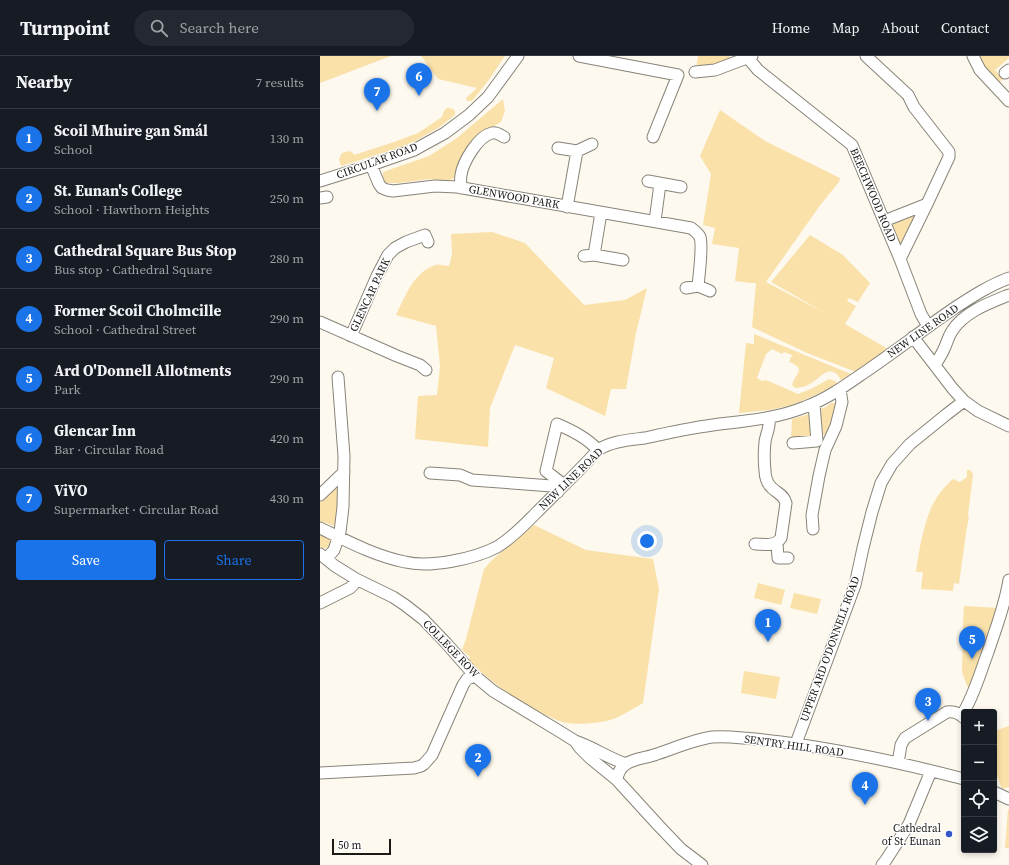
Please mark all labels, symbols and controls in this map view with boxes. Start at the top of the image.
search box [134,10,414,46]
text: Turnpoint [20,15,110,41]
icon: search [148,17,170,39]
text: Search here [180,17,259,38]
text: Home [772,18,810,38]
text: Map [832,18,859,38]
text: About [881,18,919,38]
text: Contact [941,18,989,38]
pin: 6 [406,63,432,96]
text: Nearby [16,70,72,94]
text: 7 results [256,74,304,91]
pin: 7 [364,78,390,111]
text: Scoil Mhuire gan Smál [54,120,208,141]
text: 1 [25,130,33,147]
text: 130 m [270,130,304,147]
street label: CIRCULAR ROAD [334,139,420,183]
text: School [54,141,93,158]
street label: BEECHWOOD ROAD [846,146,900,244]
text: St. Eunan's College [54,180,182,201]
street label: GLENWOOD PARK [467,182,561,212]
text: 2 [25,190,33,207]
text: 250 m [270,190,304,207]
text: School · Hawthorn Heights [54,201,209,218]
text: Cathedral Square Bus Stop [54,240,236,261]
text: 3 [25,250,33,267]
text: 280 m [270,250,304,267]
street label: GLENCAR PARK [346,255,394,334]
text: Bus stop · Cathedral Square [54,261,212,278]
text: Former Scoil Cholmcille [54,300,221,321]
street label: NEW LINE ROAD [884,301,962,361]
text: 4 [25,310,33,327]
text: 290 m [270,310,304,327]
text: School · Cathedral Street [54,321,196,338]
text: Ard O'Donnell Allotments [54,360,231,381]
text: 5 [25,370,33,387]
text: 290 m [270,370,304,387]
text: Park [54,381,81,398]
text: Glencar Inn [54,420,136,441]
text: 6 [25,430,33,447]
text: 420 m [270,430,304,447]
text: Bar · Circular Road [54,441,164,458]
street label: NEW LINE ROAD [536,444,607,514]
text: ViVO [54,480,87,501]
text: 7 [25,490,33,507]
text: 430 m [270,490,304,507]
text: Supermarket · Circular Road [54,501,219,518]
your location [637,531,657,551]
button: Save [16,540,156,580]
button: Share [164,540,304,580]
street label: UPPER ARD O'DONNELL ROAD [797,574,863,724]
pin: 1 [755,609,781,642]
street label: COLLEGE ROW [419,617,483,682]
pin: 5 [959,626,985,659]
pin: 3 [915,688,941,721]
map controls [961,709,997,853]
button: + [961,709,997,745]
street label: SENTRY HILL ROAD [743,732,845,760]
pin: 2 [465,744,491,777]
button: − [961,745,997,781]
pin: 4 [852,772,878,805]
button: locate [961,781,997,817]
button: layers [961,817,997,853]
place label: Cathedral of St. Eunan [882,821,941,849]
marker: Cathedral of St. Eunan [944,829,954,839]
scale bar [332,837,391,856]
text: 50 m [338,838,361,853]

